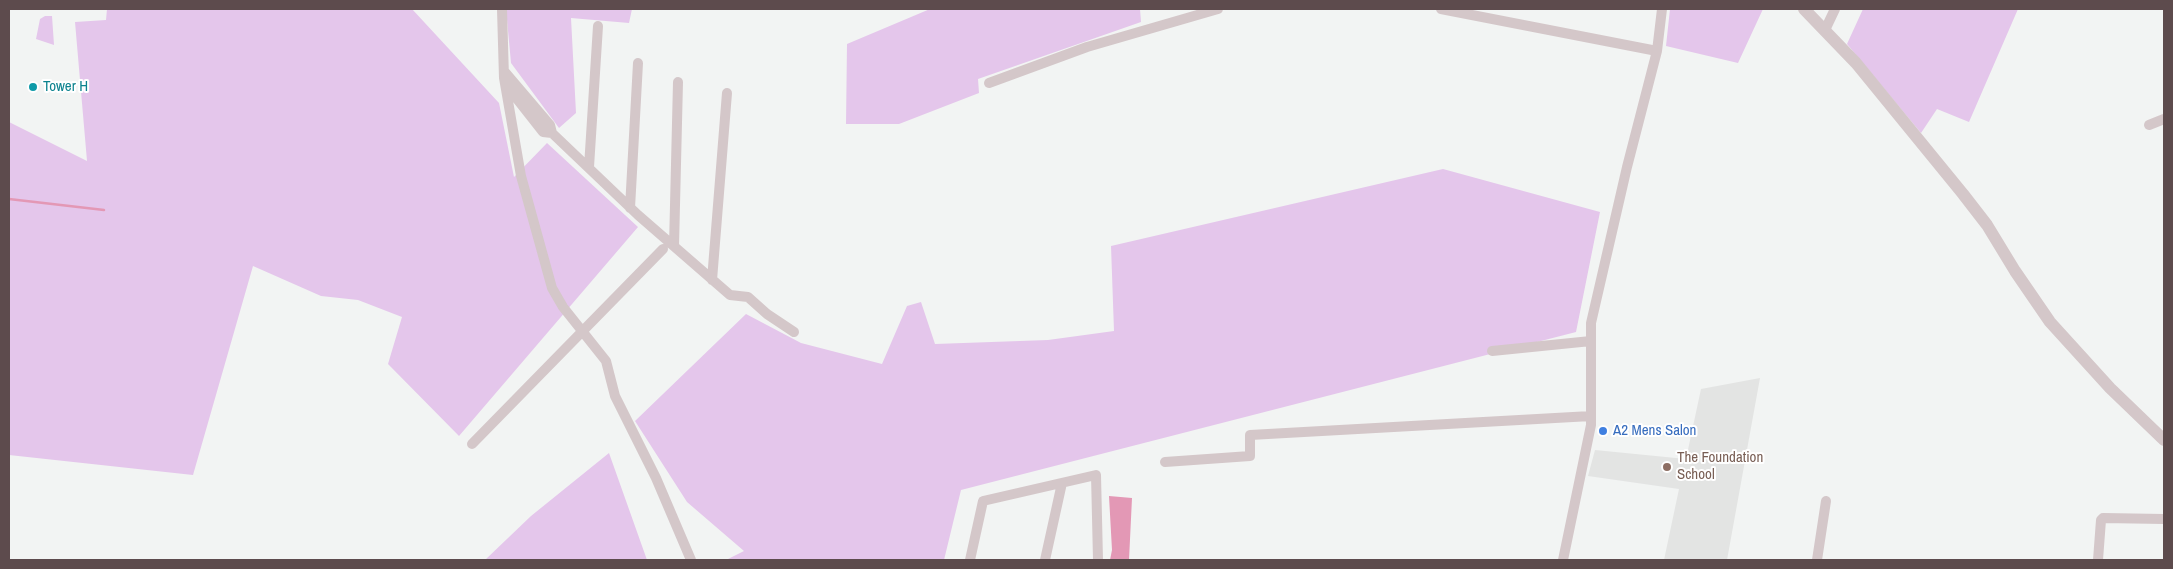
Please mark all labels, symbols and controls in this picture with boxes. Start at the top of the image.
place label: Tower H [43,78,88,96]
marker: Tower H [27,81,39,93]
place label: A2 Mens Salon [1613,422,1696,440]
marker: A2 Mens Salon [1597,425,1609,437]
place label: The Foundation School [1677,449,1763,484]
marker: The Foundation School [1661,461,1673,473]

